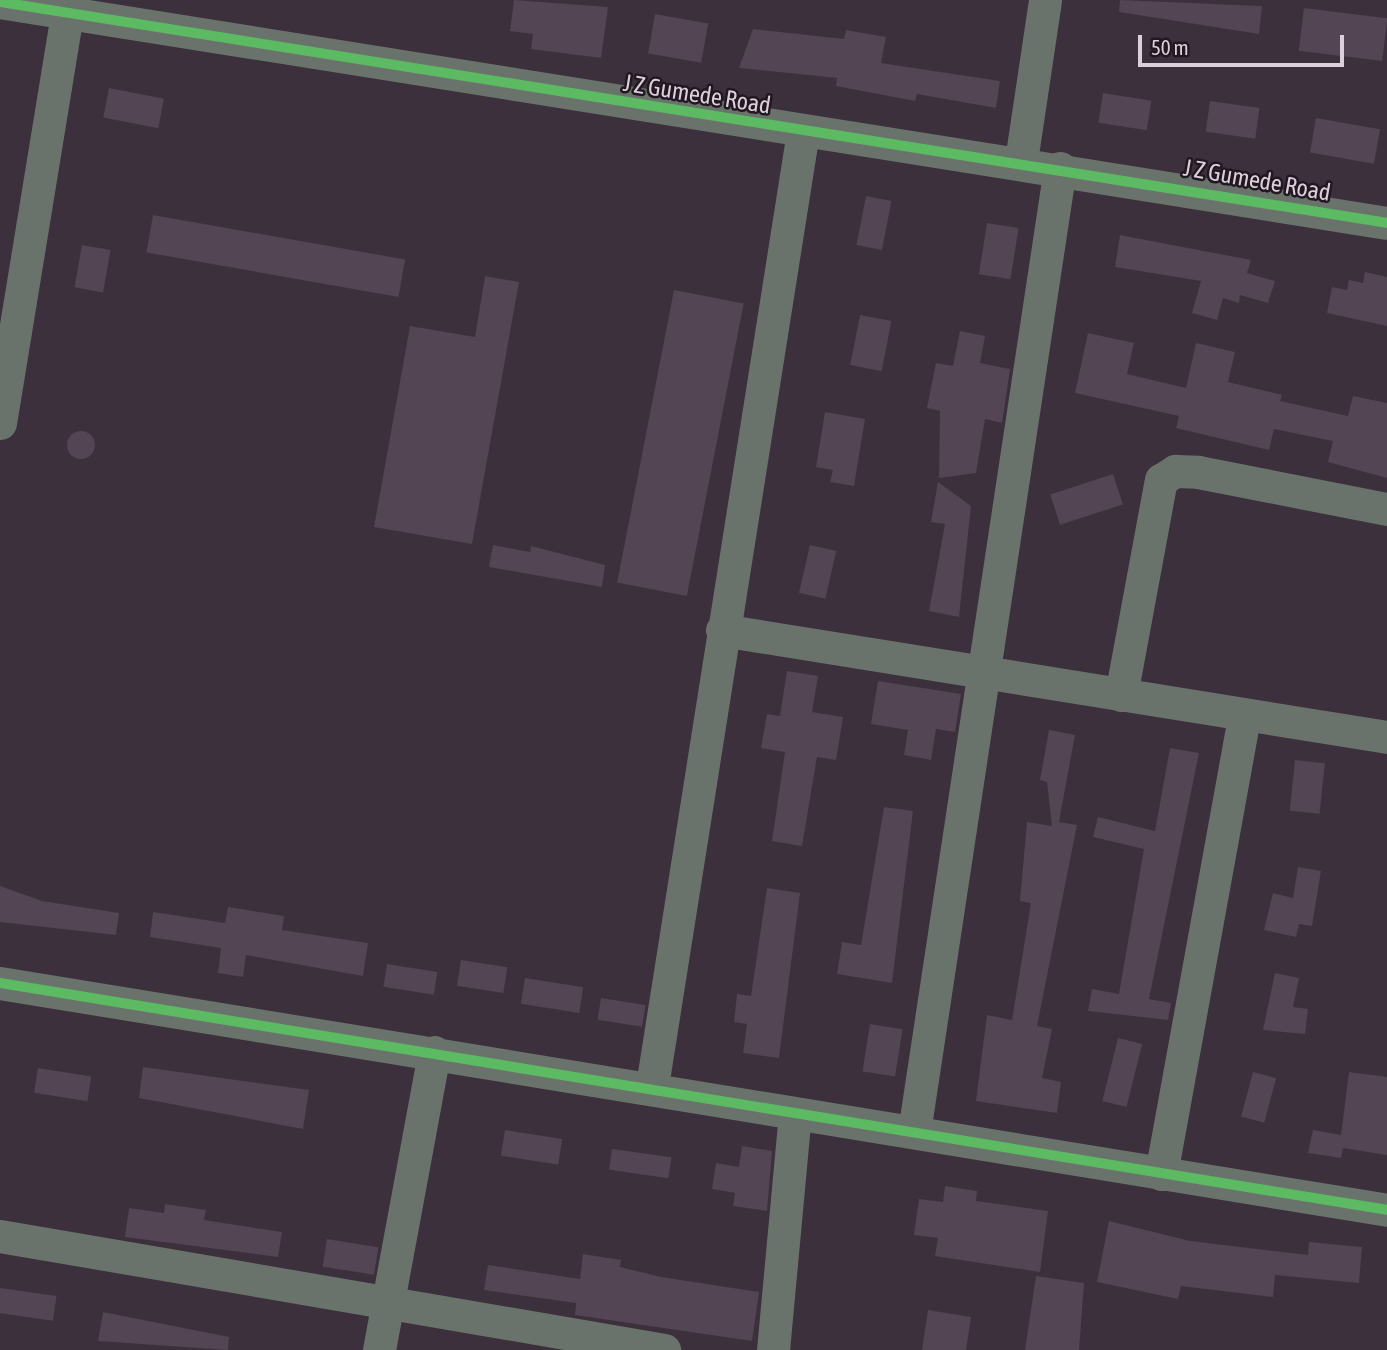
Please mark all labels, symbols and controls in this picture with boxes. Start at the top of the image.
scale bar [1142,21,1348,65]
text: 50 m [1151,35,1189,59]
street label: J Z Gumede Road [621,68,773,120]
street label: J Z Gumede Road [1181,153,1333,207]

